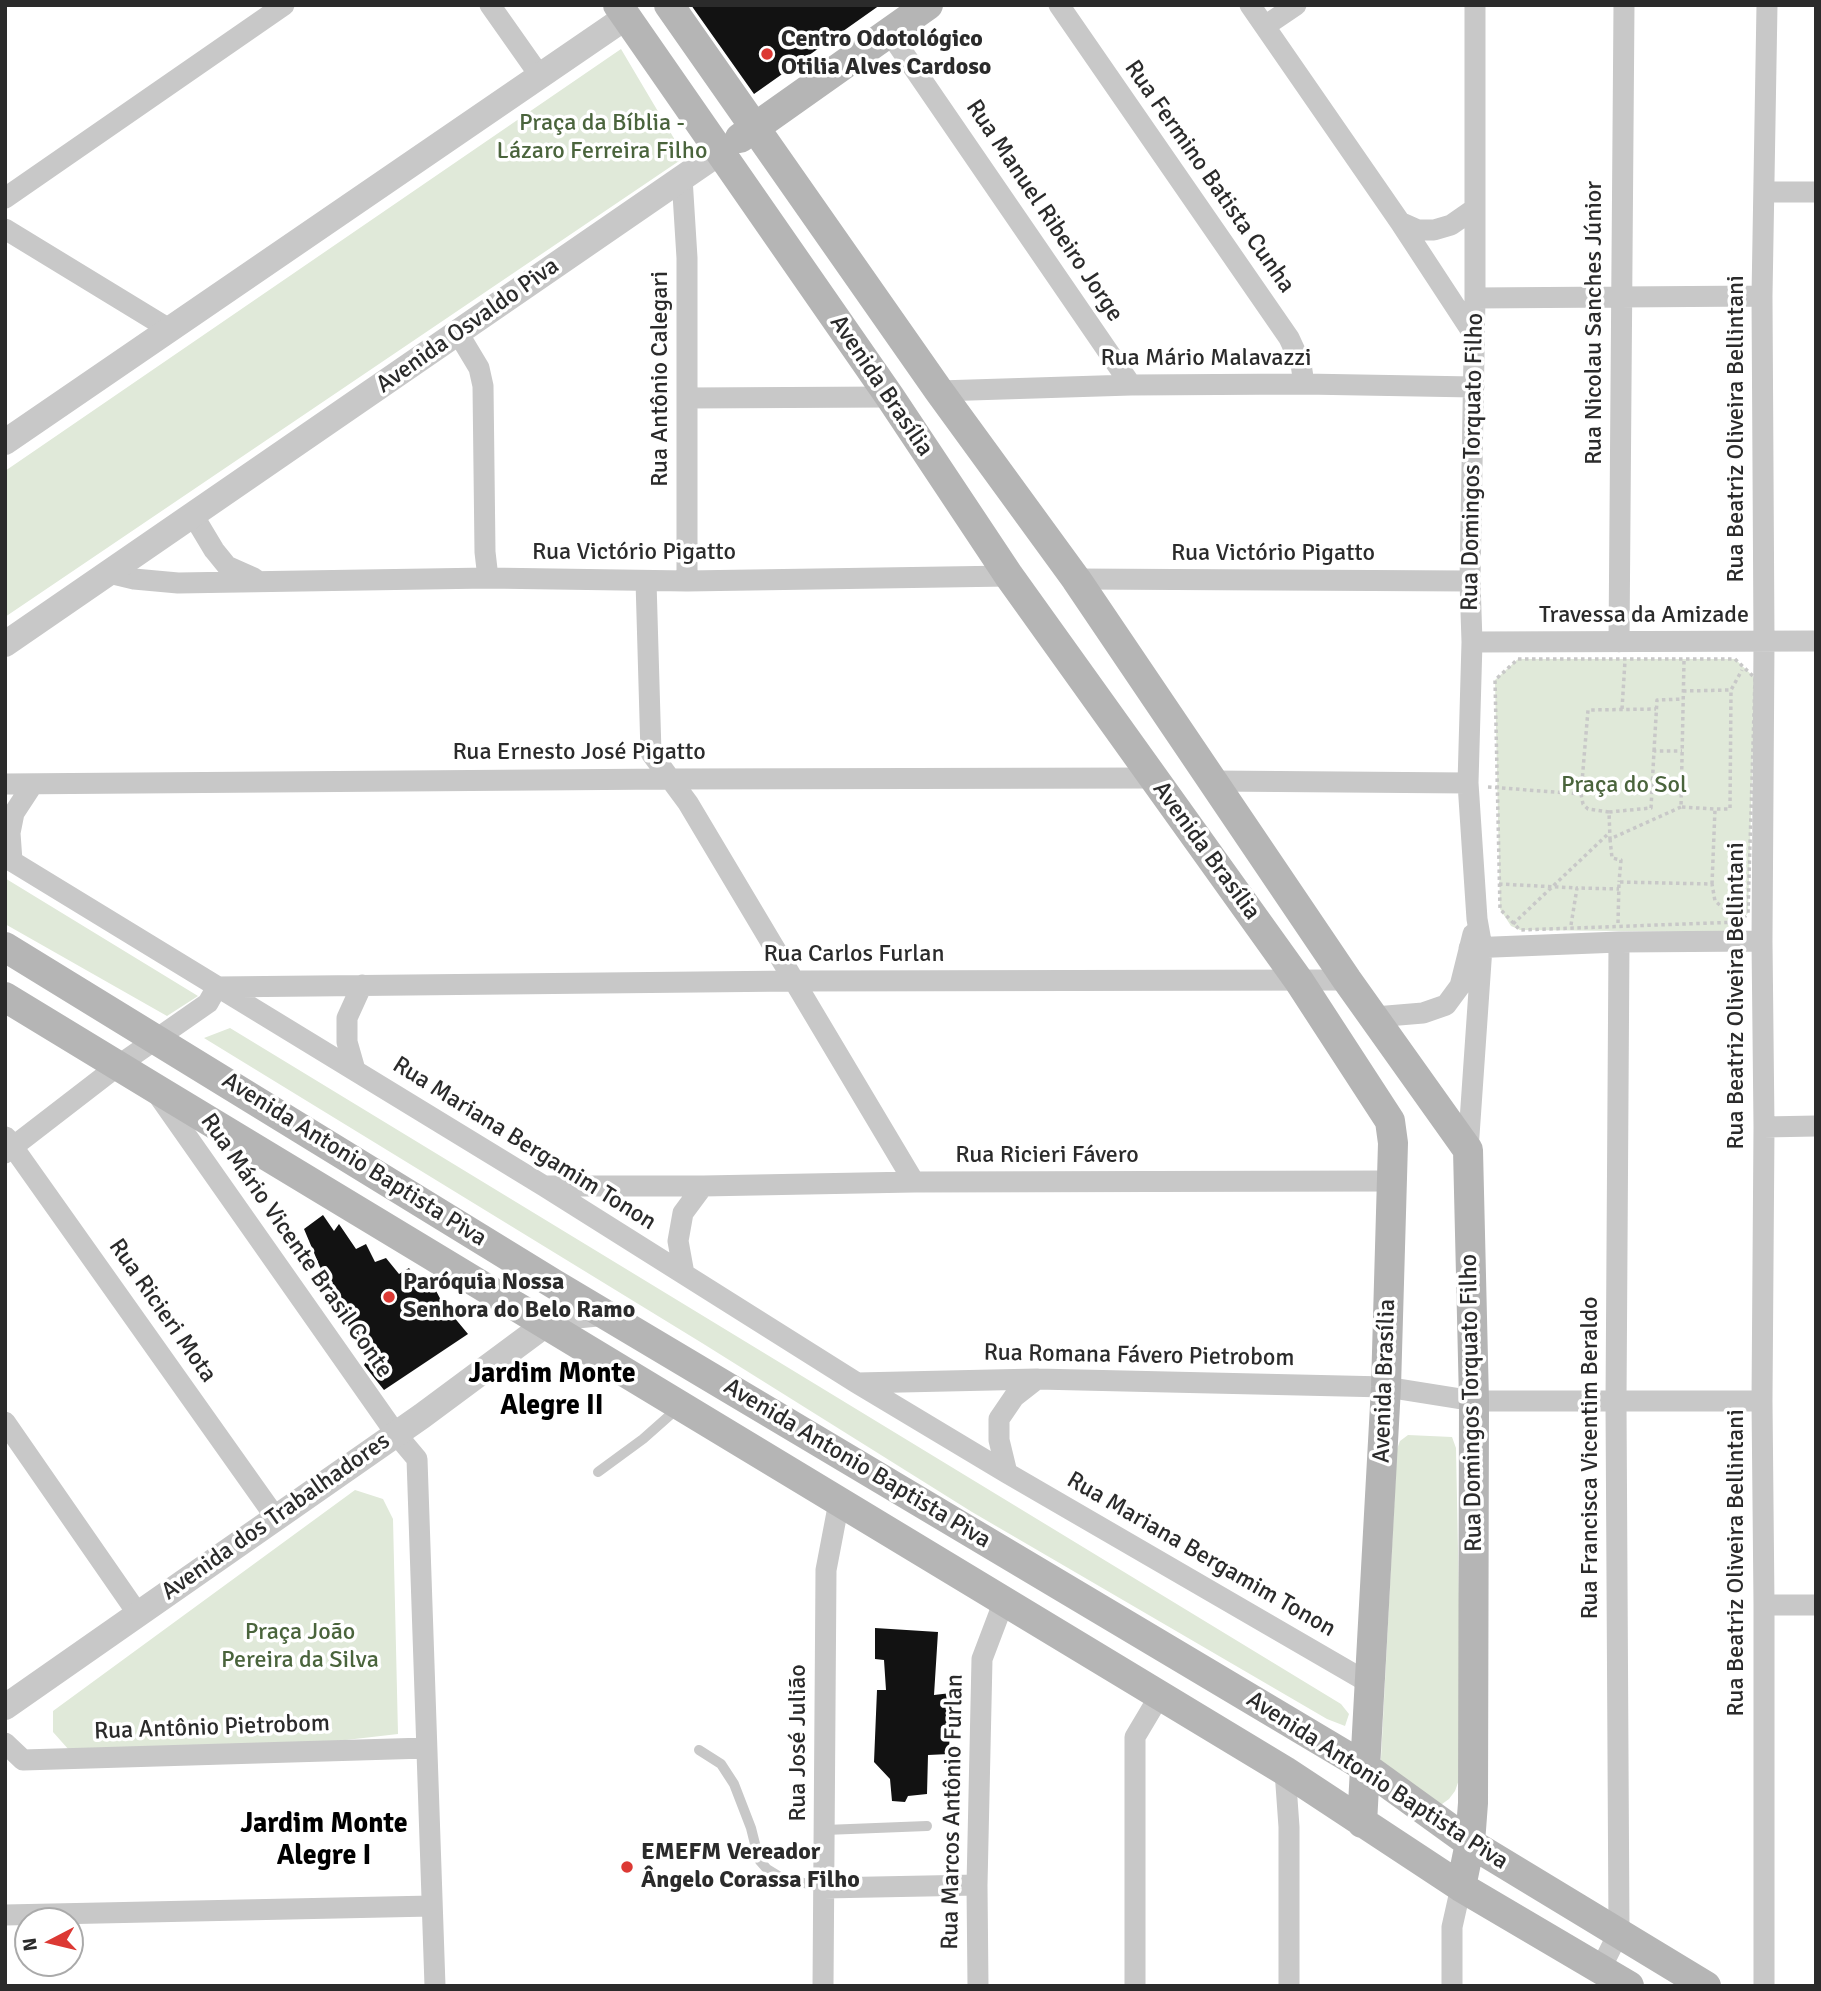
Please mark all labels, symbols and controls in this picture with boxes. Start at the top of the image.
place label: Centro Odotológico Otilia Alves Cardoso [781,26,991,82]
marker: Centro Odotológico Otilia Alves Cardoso [759,46,775,62]
street label: Rua Fermino Batista Cunha [1118,55,1300,299]
street label: Rua Manuel Ribeiro Jorge [959,95,1129,327]
park label: Praça da Bíblia - Lázaro Ferreira Filho [497,110,707,166]
street label: Rua Nicolau Sanches Júnior [1581,181,1609,465]
street label: Avenida Osvaldo Piva [371,252,565,400]
street label: Rua Antônio Calegari [647,271,675,487]
street label: Rua Beatriz Oliveira Bellintani [1723,275,1751,583]
street label: Avenida Brasília [823,310,939,462]
street label: Rua Domingos Torquato Filho [1456,313,1490,611]
street label: Rua Mário Malavazzi [1101,345,1311,373]
street label: Rua Victório Pigatto [532,539,736,567]
street label: Rua Victório Pigatto [1171,540,1375,568]
street label: Travessa da Amizade [1539,602,1749,630]
street label: Rua Ernesto José Pigatto [452,739,706,767]
park label: Praça do Sol [1561,772,1687,800]
street label: Avenida Brasília [1146,776,1266,926]
street label: Rua Beatriz Oliveira Bellintani [1723,842,1751,1150]
street label: Rua Carlos Furlan [763,941,945,969]
street label: Rua Mariana Bergamim Tonon [387,1051,661,1237]
street label: Avenida Antonio Baptista Piva [217,1067,491,1253]
street label: Rua Mário Vicente Brasil Conte [194,1108,398,1384]
street label: Rua Ricieri Fávero [955,1142,1139,1170]
street label: Rua Ricieri Mota [102,1234,222,1388]
street label: Rua Domingos Torquato Filho [1455,1254,1489,1552]
place label: Paróquia Nossa Senhora do Belo Ramo [403,1269,635,1325]
marker: Paróquia Nossa Senhora do Belo Ramo [381,1289,397,1305]
street label: Rua Francisca Vicentim Beraldo [1577,1296,1605,1620]
street label: Avenida Brasília [1368,1298,1402,1464]
street label: Rua Romana Fávero Pietrobom [983,1339,1295,1373]
district label: Jardim Monte Alegre II [468,1358,636,1424]
street label: Avenida Antonio Baptista Piva [718,1373,996,1555]
street label: Rua Beatriz Oliveira Bellintani [1723,1409,1751,1717]
street label: Avenida dos Trabalhadores [156,1427,396,1607]
street label: Rua Mariana Bergamim Tonon [1062,1466,1340,1644]
park label: Praça João Pereira da Silva [221,1619,379,1675]
street label: Rua José Julião [785,1664,813,1822]
street label: Rua Marcos Antônio Furlan [936,1674,970,1950]
street label: Avenida Antonio Baptista Piva [1241,1686,1513,1876]
street label: Rua Antônio Pietrobom [94,1709,330,1747]
district label: Jardim Monte Alegre I [240,1808,408,1874]
place label: EMEFM Vereador Ângelo Corassa Filho [641,1839,860,1895]
marker: EMEFM Vereador Ângelo Corassa Filho [619,1859,635,1875]
north arrow [14,1907,84,1977]
text: N [17,1936,43,1952]

